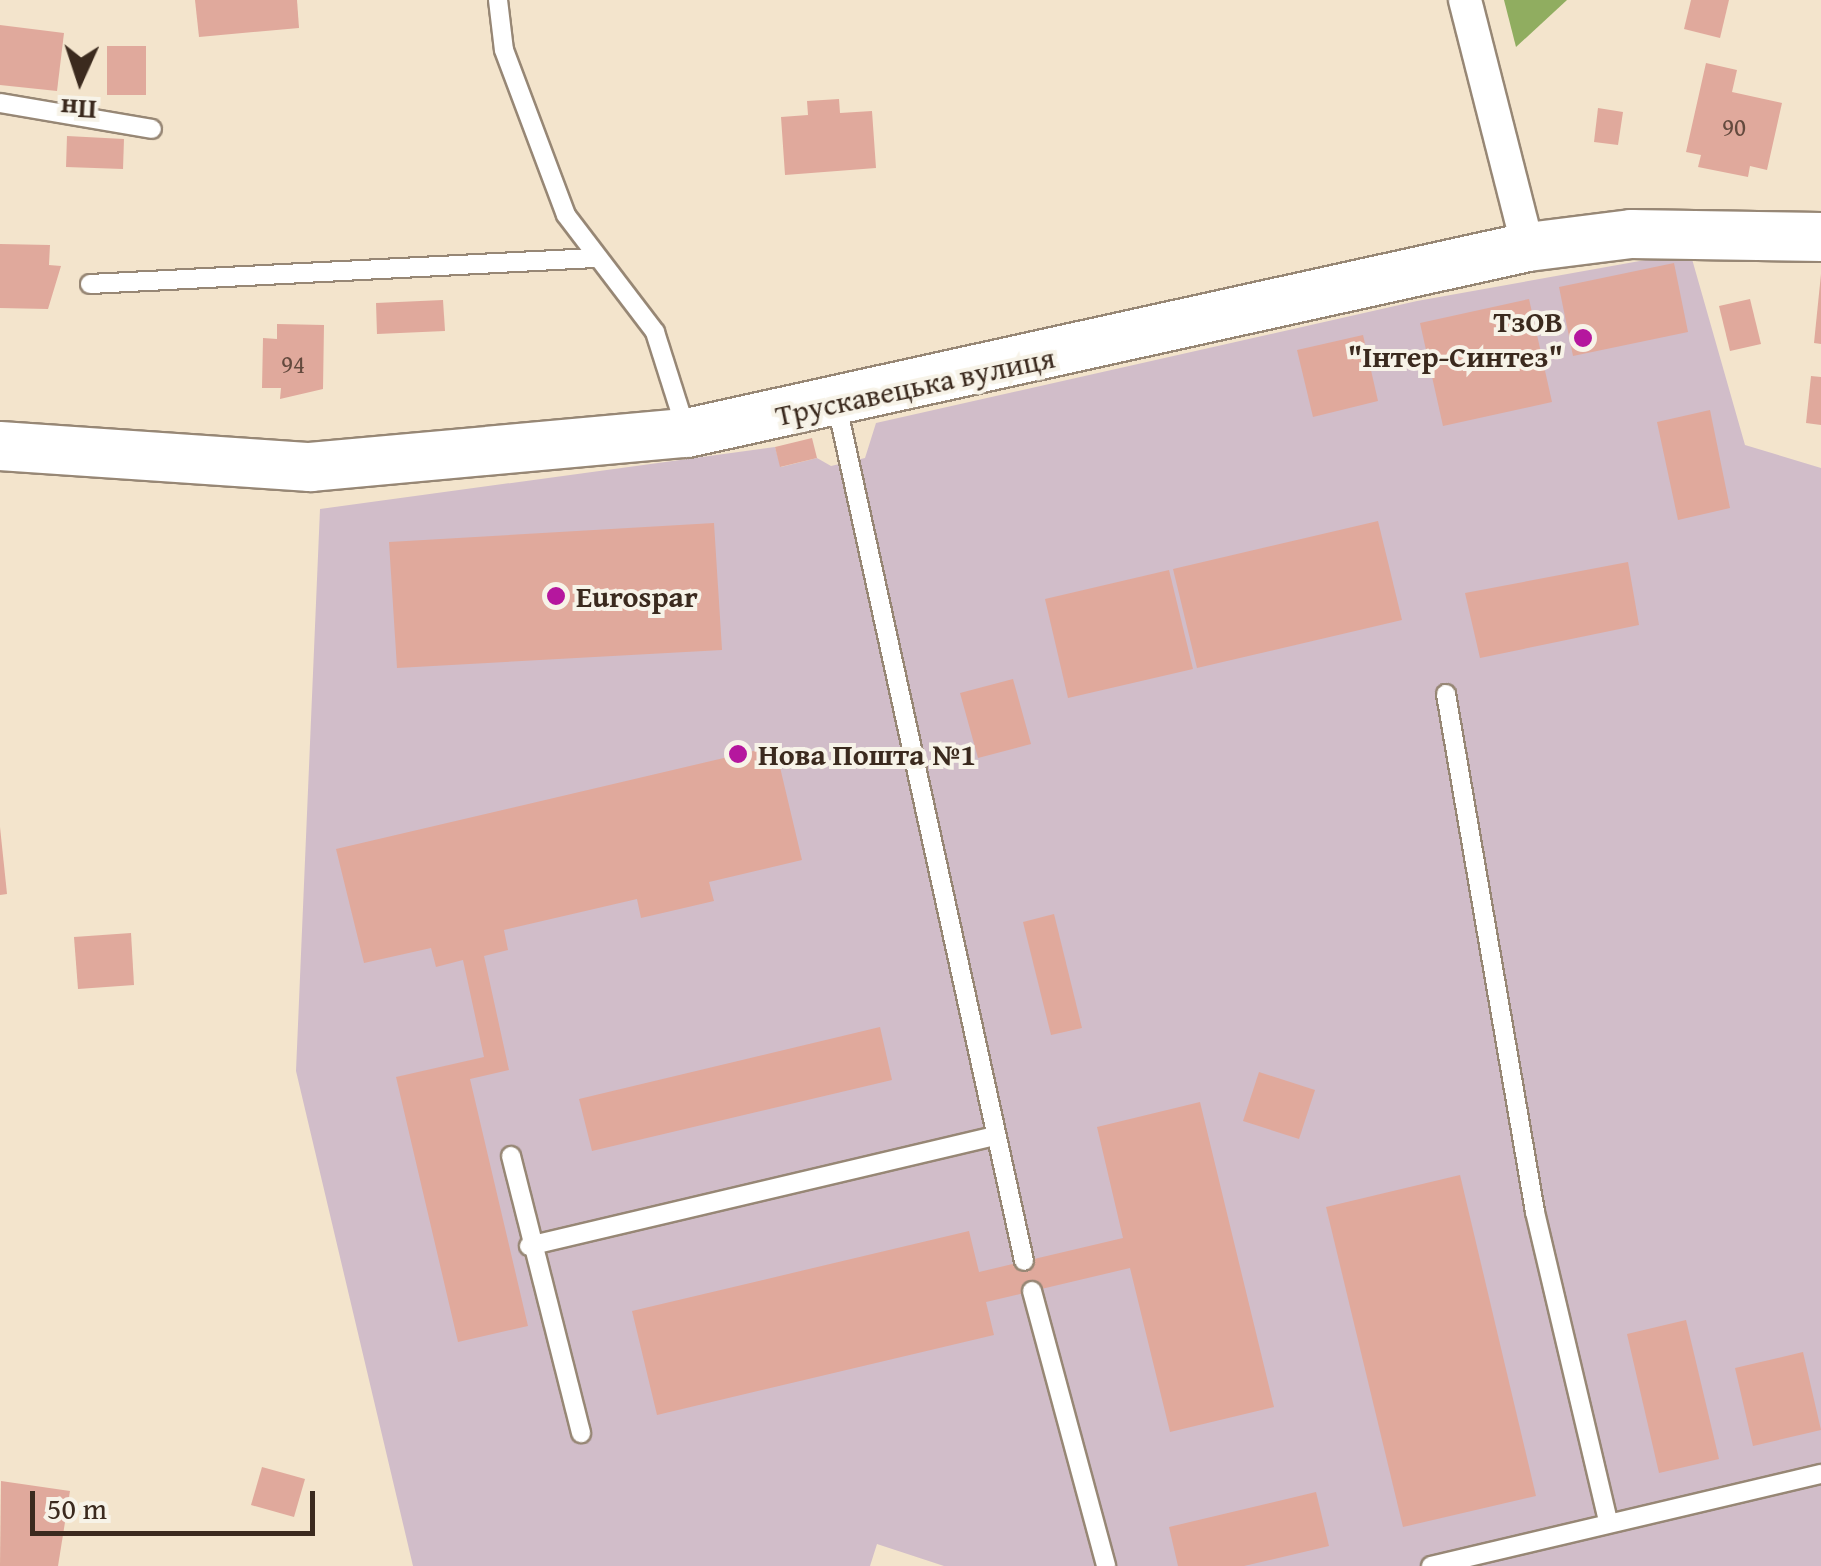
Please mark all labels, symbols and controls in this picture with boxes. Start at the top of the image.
north arrow [30,30,130,130]
text: Пн [59,89,97,132]
house number: 90 [1722,112,1746,142]
place label: ТзОВ "Інтер-Синтез" [1348,303,1563,374]
marker: ТзОВ "Інтер-Синтез" [1572,327,1594,349]
street label: Трускавецька вулиця [772,339,1058,433]
house number: 94 [281,349,305,379]
place label: Eurospar [576,578,698,614]
marker: Eurospar [545,585,567,607]
place label: Нова Пошта №1 [758,736,976,772]
marker: Нова Пошта №1 [727,743,749,765]
scale bar [35,1471,320,1533]
text: 50 m [47,1486,107,1530]

